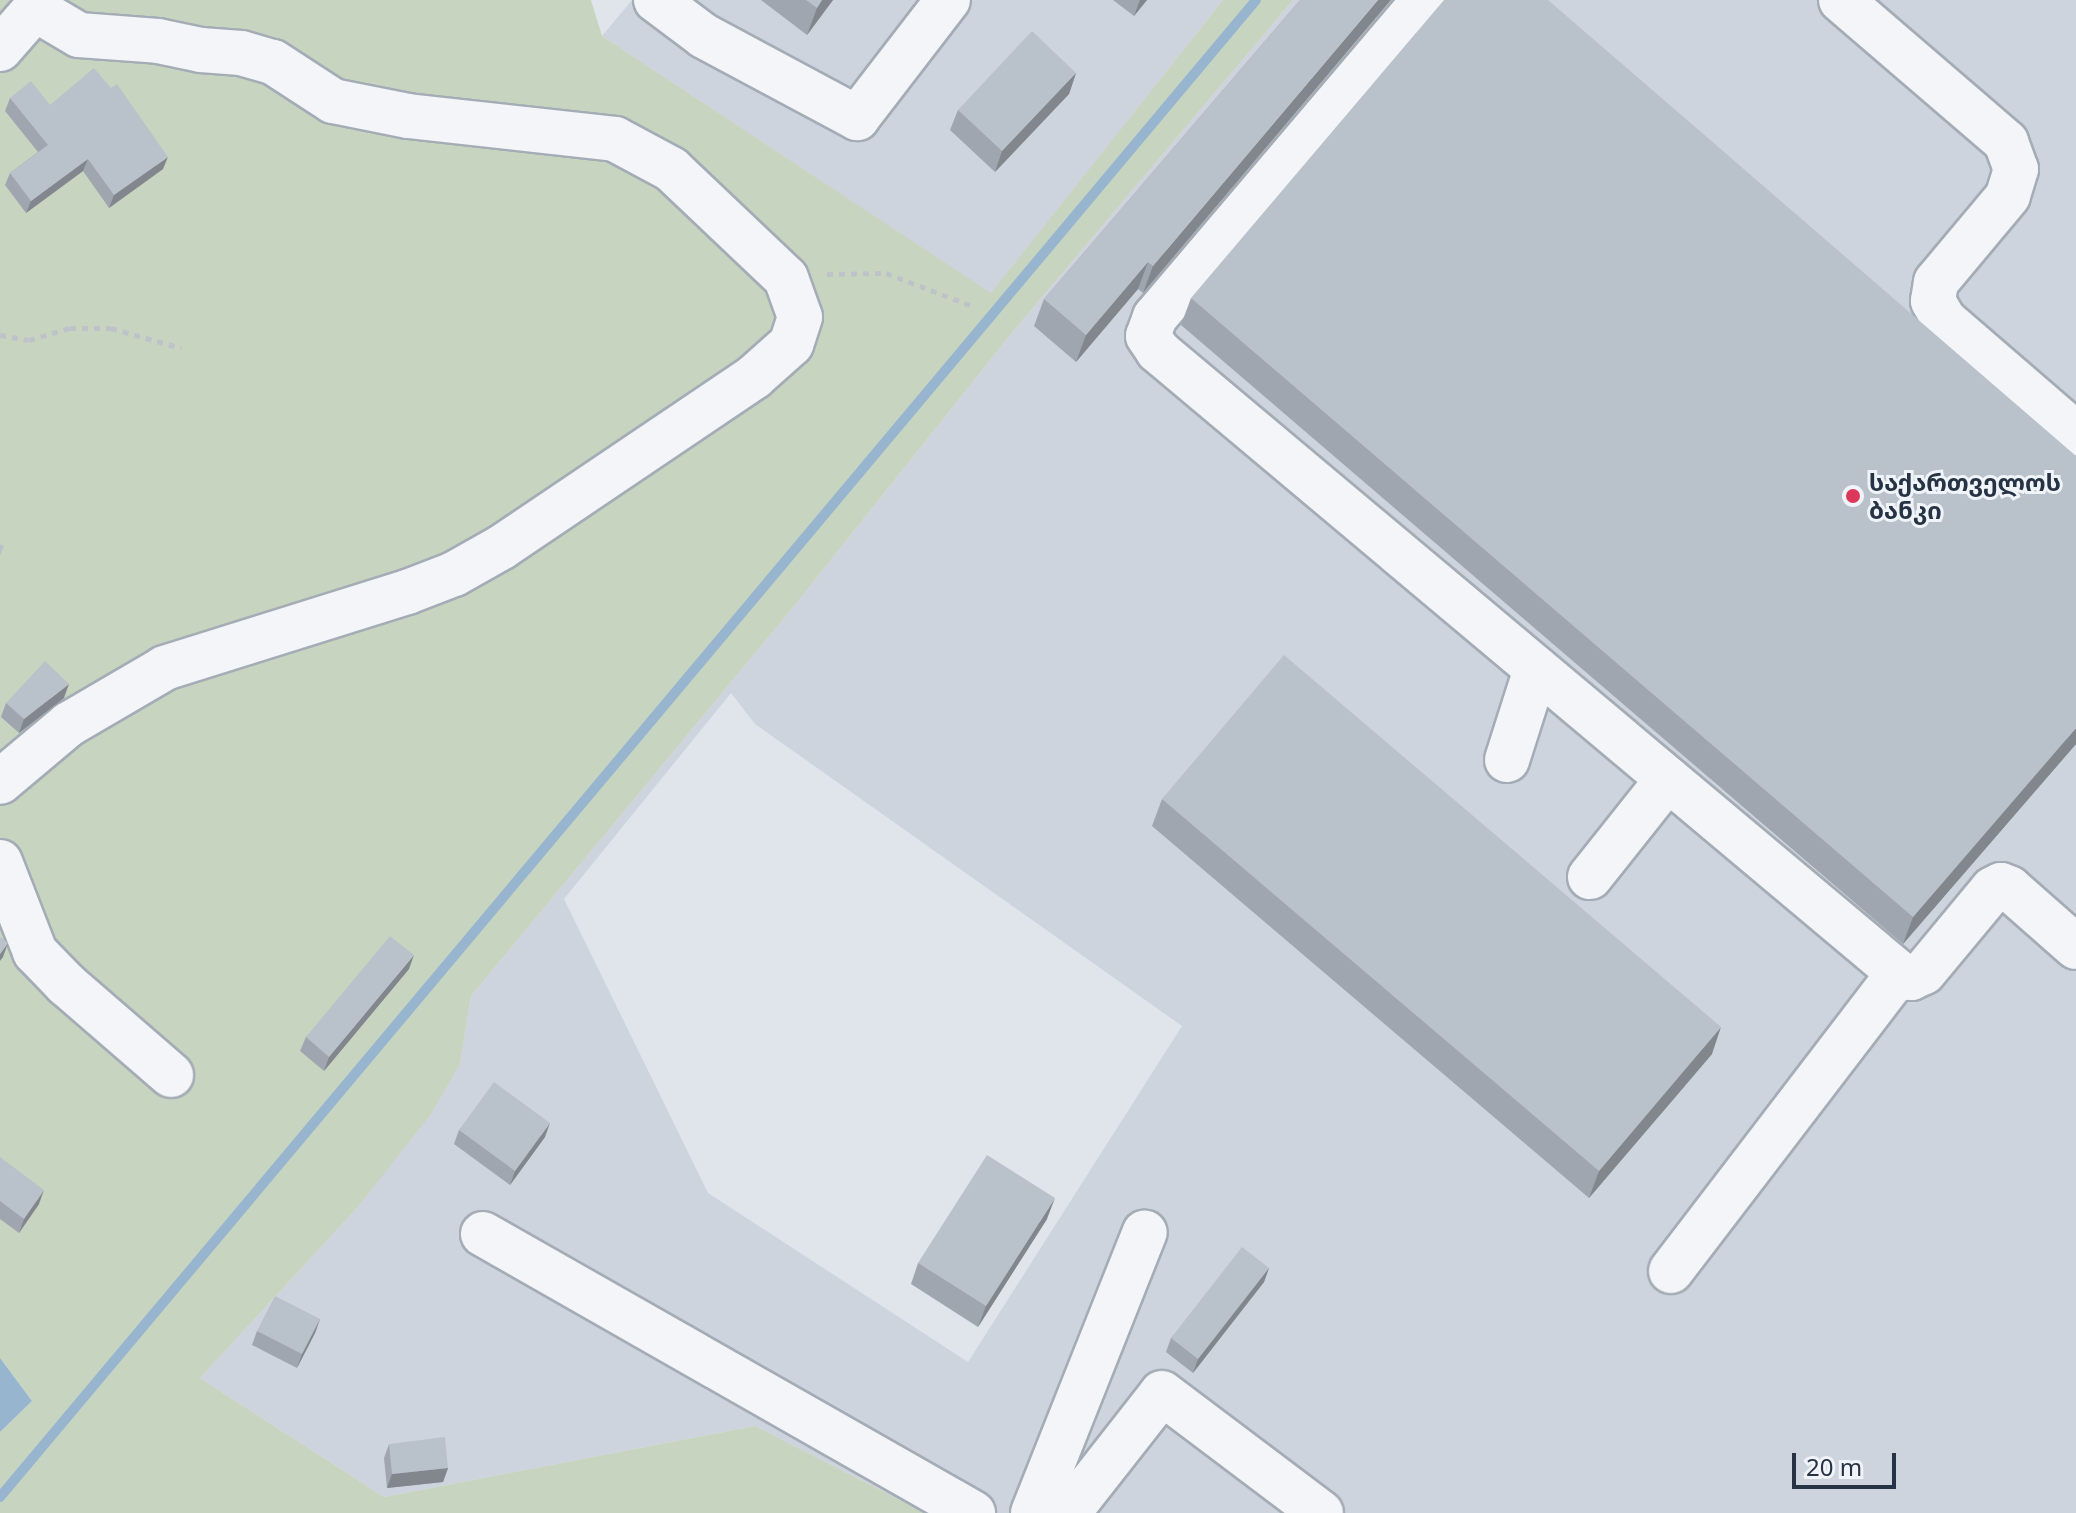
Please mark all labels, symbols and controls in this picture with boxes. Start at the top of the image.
place label: საქართველოს ბანკი [1869,468,2061,524]
marker: საქართველოს ბანკი [1844,487,1862,505]
scale bar [1796,1437,1900,1487]
text: 20 m [1806,1450,1862,1483]

